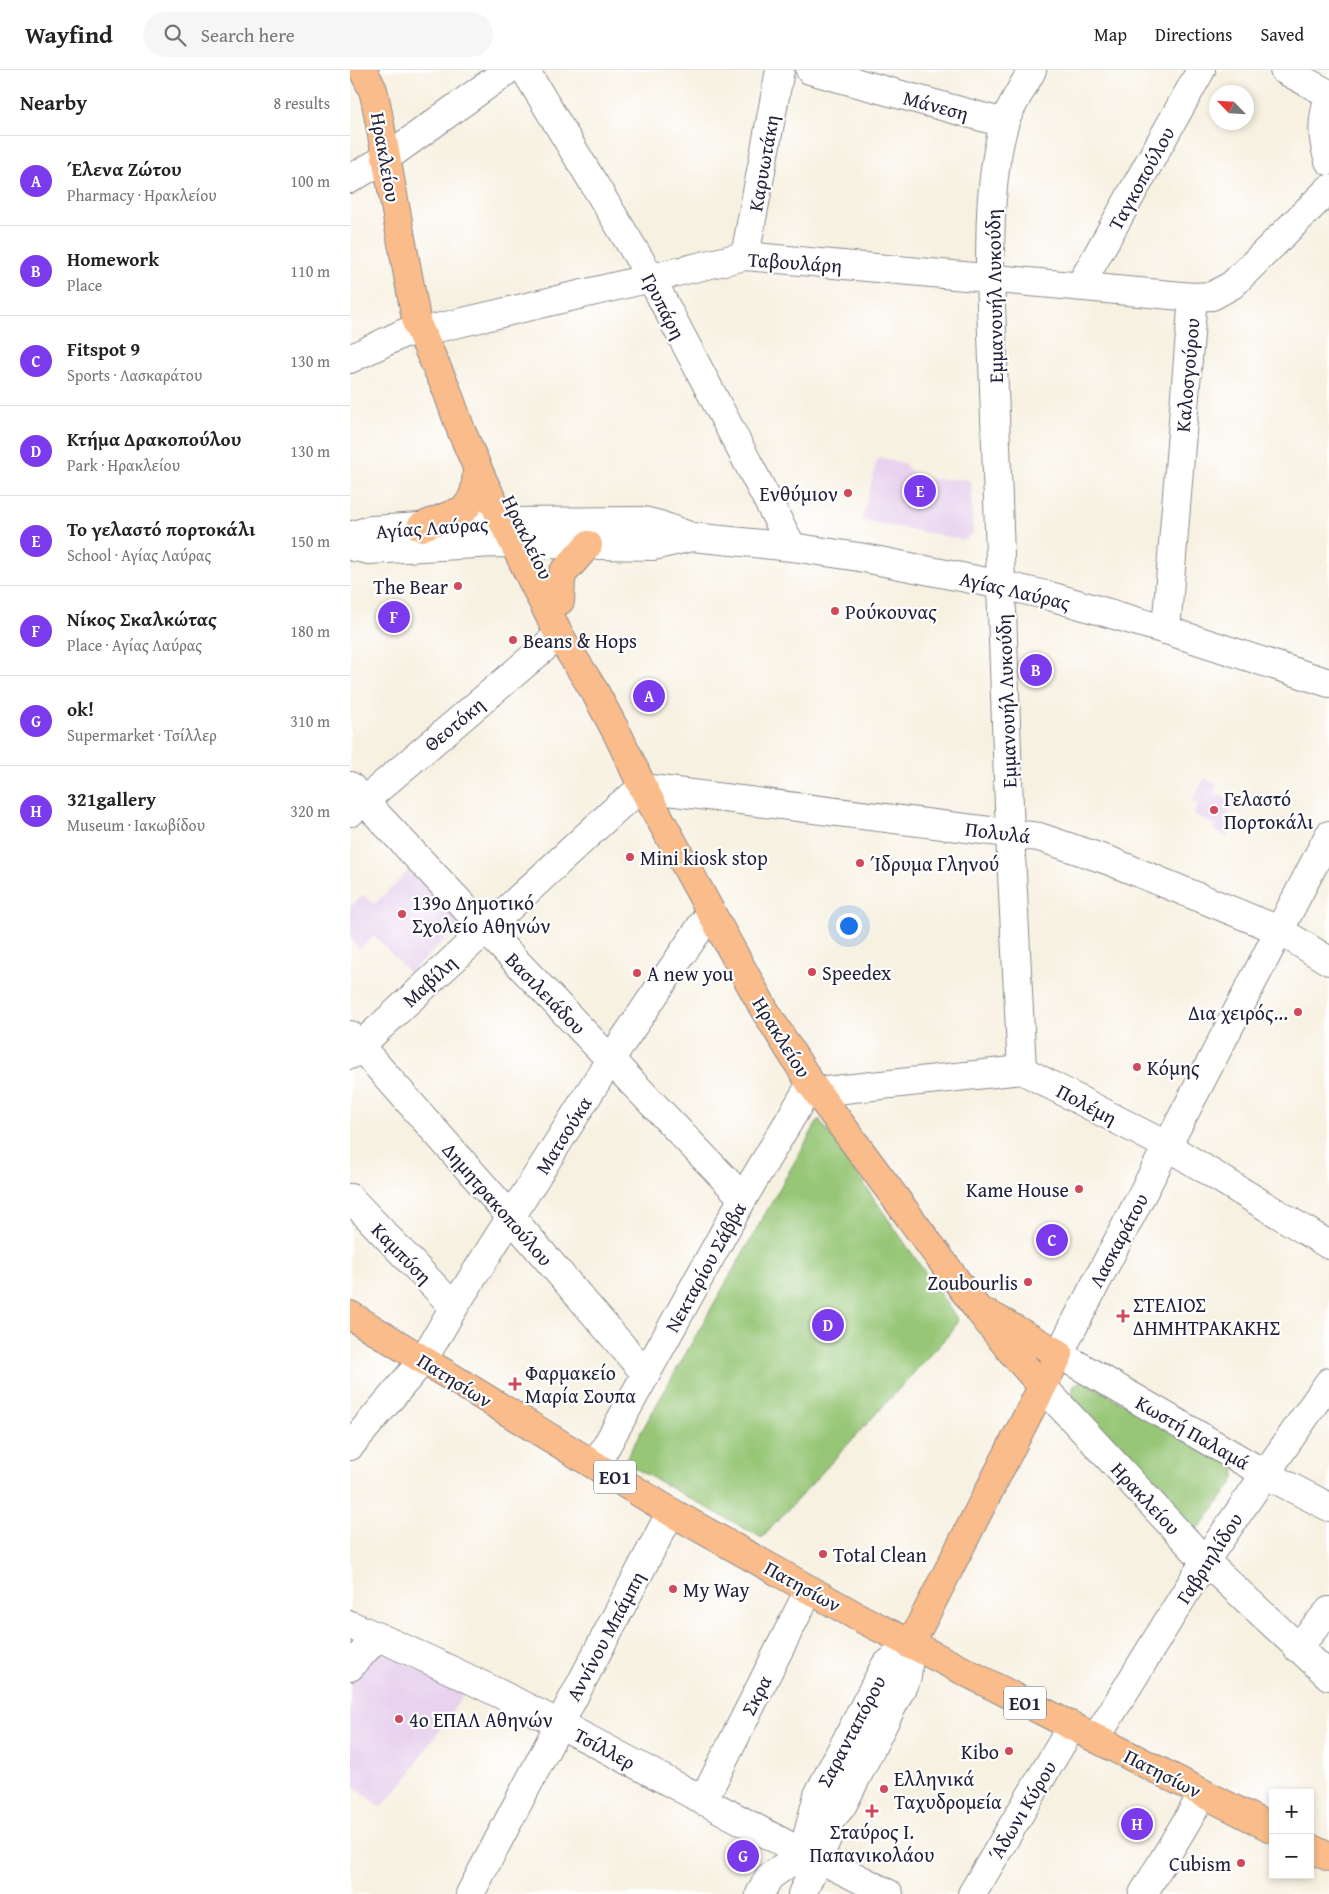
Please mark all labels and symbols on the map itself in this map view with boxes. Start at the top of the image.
street label: Μάνεση [900,82,972,128]
north arrow [1209,85,1254,130]
street label: Ηρακλείου [364,110,408,204]
street label: Καρυωτάκη [740,112,786,214]
street label: Ταγκοπούλου [1101,121,1181,235]
street label: Εμμανουήλ Λυκούδη [978,209,1010,383]
street label: Ταβουλάρη [747,244,843,280]
street label: Γρυπάρη [635,268,693,344]
street label: Καλοσγούρου [1168,317,1206,433]
pin: E [904,472,936,510]
place label: Ενθύμιον [759,479,838,508]
marker: Ενθύμιον [842,487,854,499]
street label: Ηρακλείου [495,490,561,584]
street label: Αγίας Λαύρας [375,509,490,545]
street label: Αγίας Λαύρας [957,563,1074,617]
place label: The Bear [373,572,448,601]
marker: The Bear [452,580,464,592]
place label: Ρούκουνας [845,597,937,626]
pin: F [378,598,410,636]
marker: Ρούκουνας [829,605,841,617]
street label: Εμμανουήλ Λυκούδη [988,614,1024,788]
place label: Beans & Hops [523,626,637,655]
marker: Beans & Hops [507,634,519,646]
pin: B [1020,651,1052,689]
pin: A [633,677,665,715]
street label: Θεοτόκη [417,690,491,758]
place label: Γελαστό Πορτοκάλι [1224,784,1313,836]
marker: Γελαστό Πορτοκάλι [1208,804,1220,816]
street label: Πολυλά [964,814,1032,850]
place label: Mini kiosk stop [640,843,768,872]
place label: Ίδρυμα Γληνού [870,849,999,878]
marker: Mini kiosk stop [624,851,636,863]
marker: Ίδρυμα Γληνού [854,857,866,869]
place label: 139ο Δημοτικό Σχολείο Αθηνών [412,888,551,940]
marker: 139ο Δημοτικό Σχολείο Αθηνών [396,908,408,920]
your location [836,913,862,939]
street label: Βασιλειάδου [499,945,593,1041]
street label: Μαβίλη [395,948,463,1014]
place label: Speedex [822,958,892,987]
place label: A new you [647,959,734,988]
marker: Speedex [806,966,818,978]
marker: A new you [631,967,643,979]
street label: Ηρακλείου [746,991,818,1083]
place label: Δια χειρός... [1188,998,1288,1027]
marker: Δια χειρός... [1292,1006,1304,1018]
place label: Κόμης [1147,1053,1200,1082]
marker: Κόμης [1131,1061,1143,1073]
street label: Πολέμη [1052,1076,1122,1132]
street label: Ματσούκα [528,1090,598,1180]
street label: Δημητρακοπούλου [436,1136,560,1272]
place label: Kame House [966,1175,1069,1204]
marker: Kame House [1073,1183,1085,1195]
street label: Λασκαράτου [1081,1188,1155,1292]
street label: Νεκταρίου Σάββα [657,1196,753,1337]
street label: Καμπύση [365,1216,439,1290]
pin: C [1036,1221,1068,1259]
place label: Zoubourlis [928,1268,1018,1297]
marker: Zoubourlis [1022,1276,1034,1288]
place label: ΣΤΕΛΙΟΣ ΔΗΜΗΤΡΑΚΑΚΗΣ [1133,1290,1280,1342]
pin: D [812,1306,844,1344]
marker: ΣΤΕΛΙΟΣ ΔΗΜΗΤΡΑΚΑΚΗΣ [1117,1310,1129,1322]
street label: Πατησίων [412,1346,498,1414]
place label: Φαρμακείο Μαρία Σουπα [525,1358,636,1410]
marker: Φαρμακείο Μαρία Σουπα [509,1378,521,1390]
street label: Κωστή Παλαμά [1131,1388,1256,1476]
street label: Ηρακλείου [1105,1455,1187,1541]
road number: ΕΟ1 [594,1460,636,1494]
street label: Γαβριηλίδου [1169,1507,1249,1609]
place label: Total Clean [833,1540,927,1569]
marker: Total Clean [817,1548,829,1560]
street label: Πατησίων [759,1553,847,1619]
street label: Αννίνου Μπάμπη [559,1566,651,1706]
place label: My Way [683,1575,749,1604]
marker: My Way [667,1583,679,1595]
street label: Σκρα [734,1670,778,1720]
street label: Σαρανταπόρου [809,1670,893,1792]
road number: ΕΟ1 [1004,1686,1046,1720]
place label: 4ο ΕΠΑΛ Αθηνών [409,1705,553,1734]
marker: 4ο ΕΠΑΛ Αθηνών [393,1713,405,1725]
street label: Τσίλλερ [569,1720,641,1776]
place label: Kibo [961,1737,999,1766]
street label: Πατησίων [1119,1741,1207,1805]
marker: Kibo [1003,1745,1015,1757]
street label: Άδωνι Κύρου [981,1755,1063,1865]
place label: Ελληνικά Ταχυδρομεία [894,1764,1002,1816]
marker: Ελληνικά Ταχυδρομεία [878,1783,890,1795]
marker: Σταύρος Ι. Παπανικολάου [866,1805,878,1817]
pin: H [1121,1805,1153,1843]
place label: Σταύρος Ι. Παπανικολάου [810,1817,934,1869]
pin: G [727,1837,759,1875]
place label: Cubism [1169,1849,1232,1878]
marker: Cubism [1235,1857,1247,1869]

